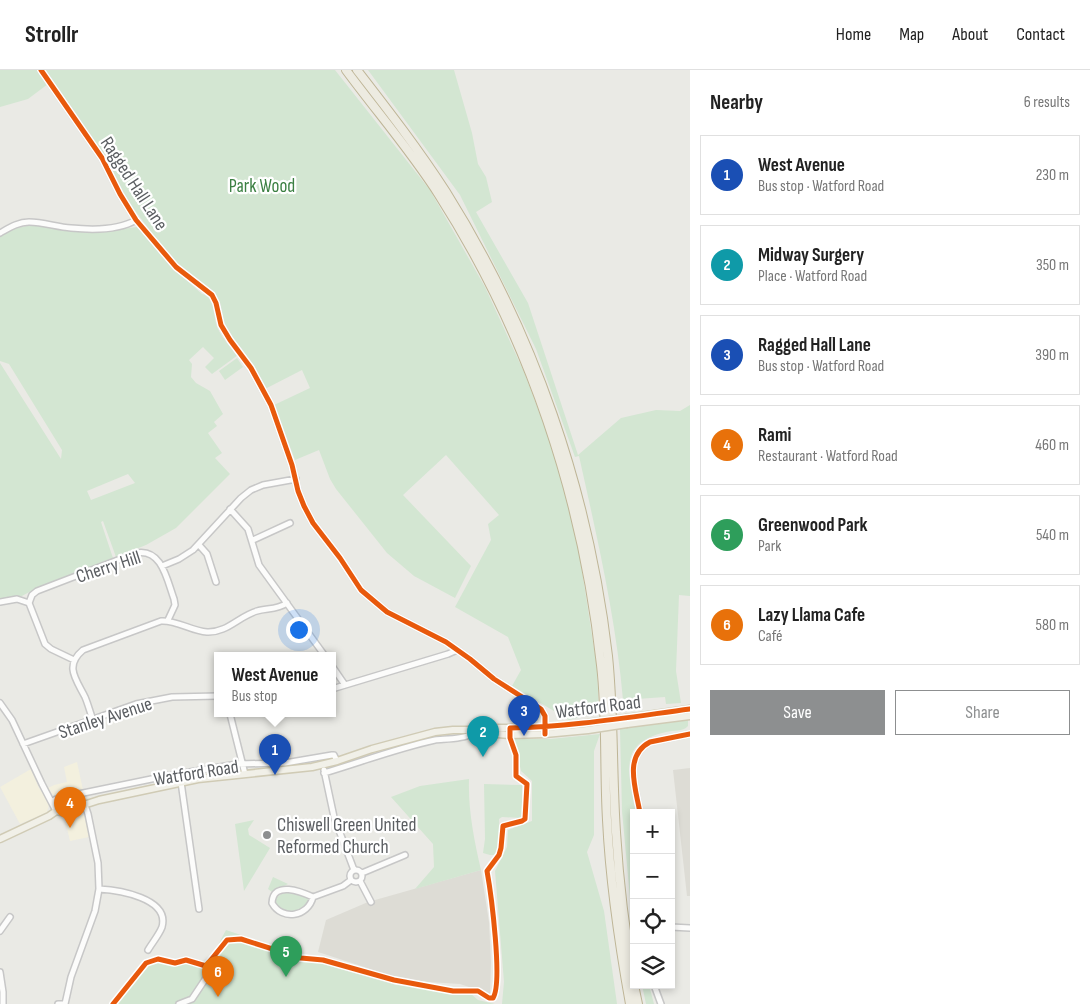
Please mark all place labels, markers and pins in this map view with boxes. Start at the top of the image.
pin: 3 [508,695,540,736]
pin: 2 [467,716,499,757]
pin: 1 [259,734,291,775]
pin: 4 [54,787,86,828]
place label: Chiswell Green United Reformed Church [277,814,416,859]
marker: Chiswell Green United Reformed Church [261,829,273,841]
pin: 5 [270,936,302,977]
pin: 6 [202,956,234,997]

